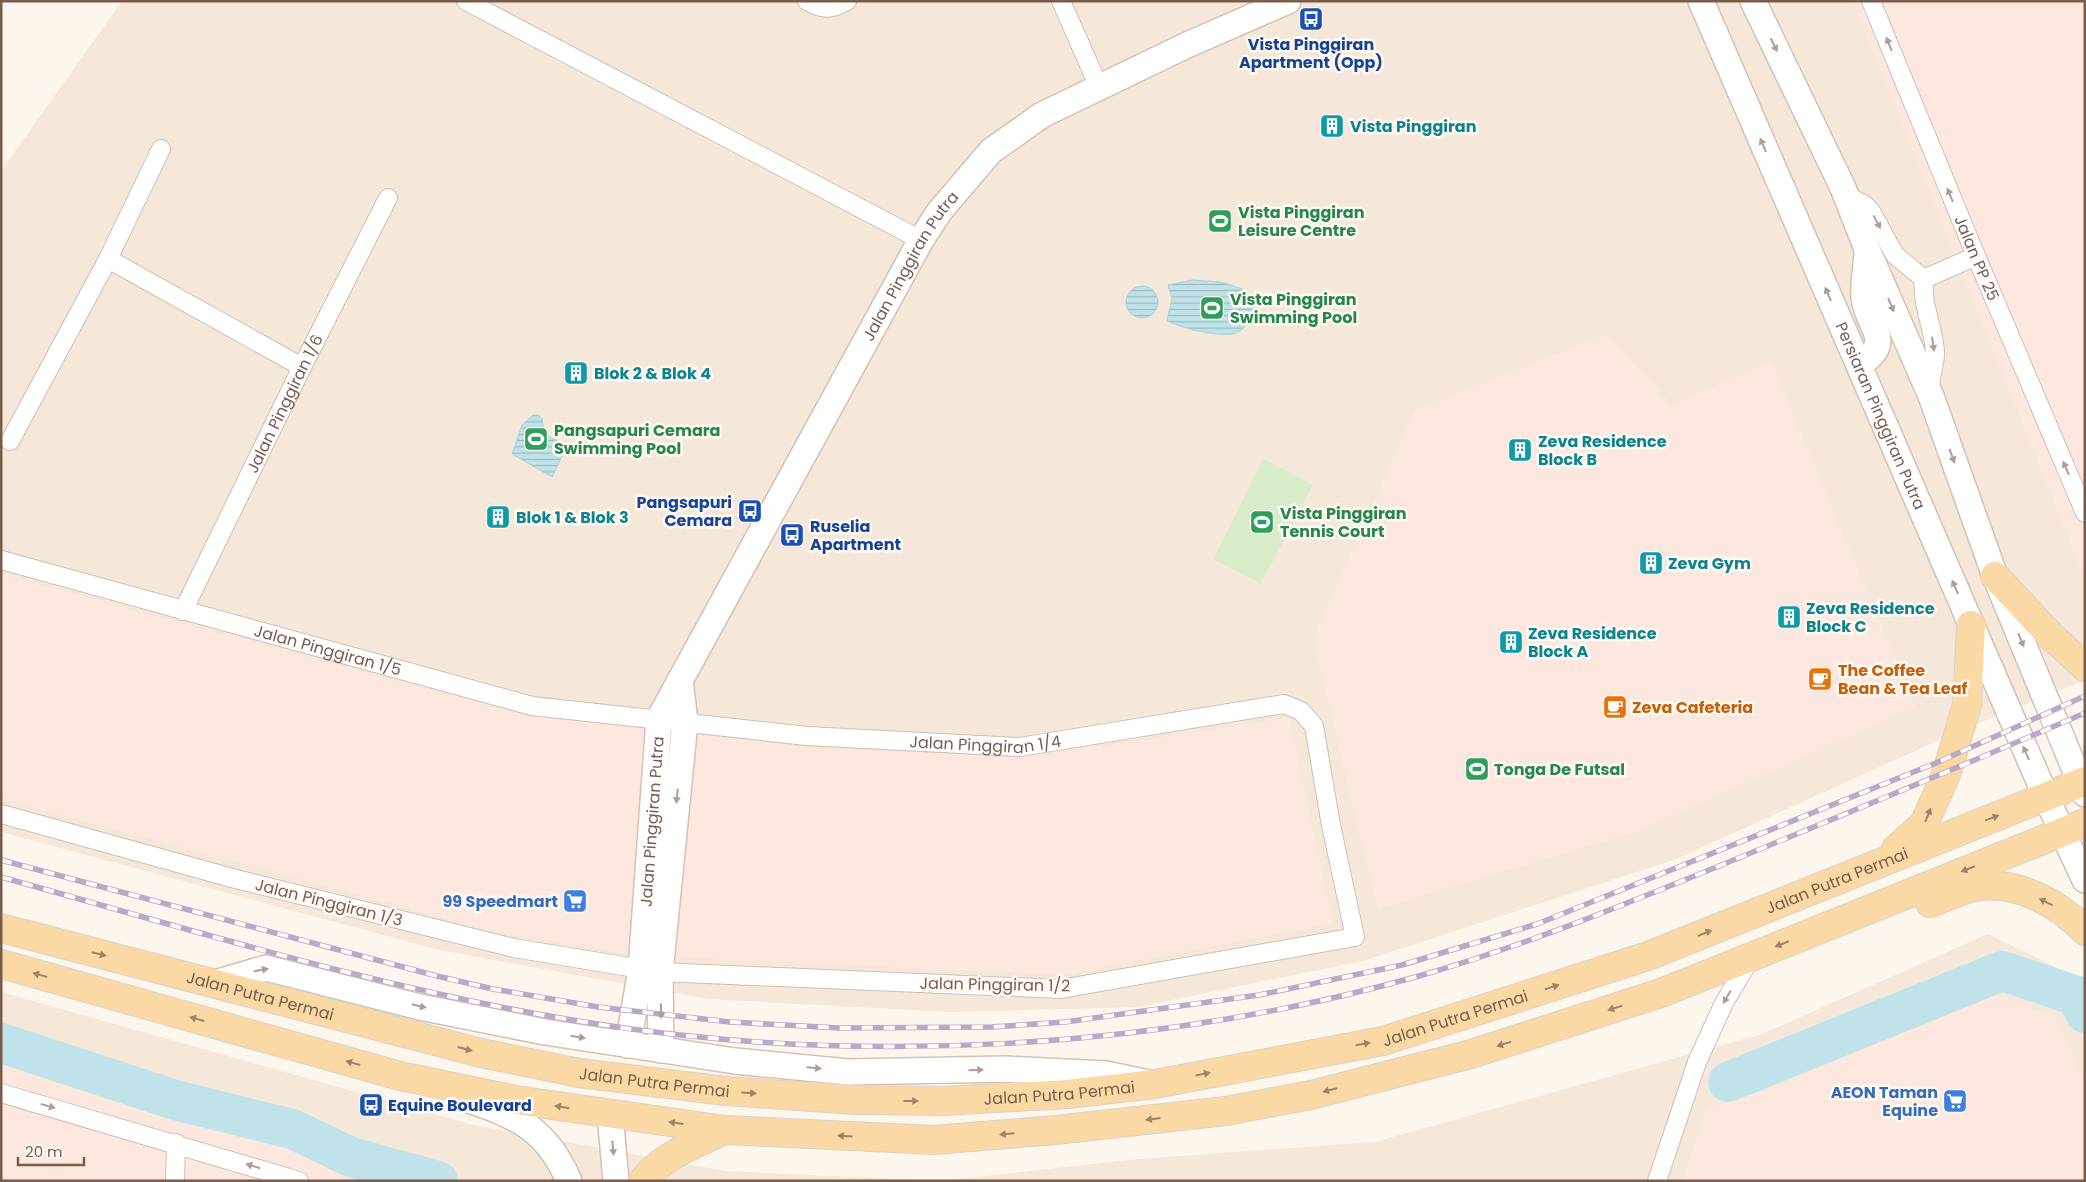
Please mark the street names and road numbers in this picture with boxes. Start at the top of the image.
street label: Jalan Pinggiran Putra [857,186,964,345]
street label: Jalan PP 25 [1948,212,2005,304]
street label: Persiaran Pinggiran Putra [1830,319,1931,513]
street label: Jalan Pinggiran 1/6 [241,330,329,477]
street label: Jalan Pinggiran 1/5 [252,619,404,682]
street label: Jalan Pinggiran 1/4 [909,730,1063,759]
street label: Jalan Pinggiran Putra [635,735,670,908]
street label: Jalan Putra Permai [1763,842,1912,920]
street label: Jalan Pinggiran 1/3 [253,873,405,932]
street label: Jalan Putra Permai [184,966,336,1026]
street label: Jalan Pinggiran 1/2 [919,972,1071,997]
street label: Jalan Putra Permai [1380,984,1531,1052]
street label: Jalan Putra Permai [578,1062,730,1103]
street label: Jalan Putra Permai [983,1075,1136,1111]

